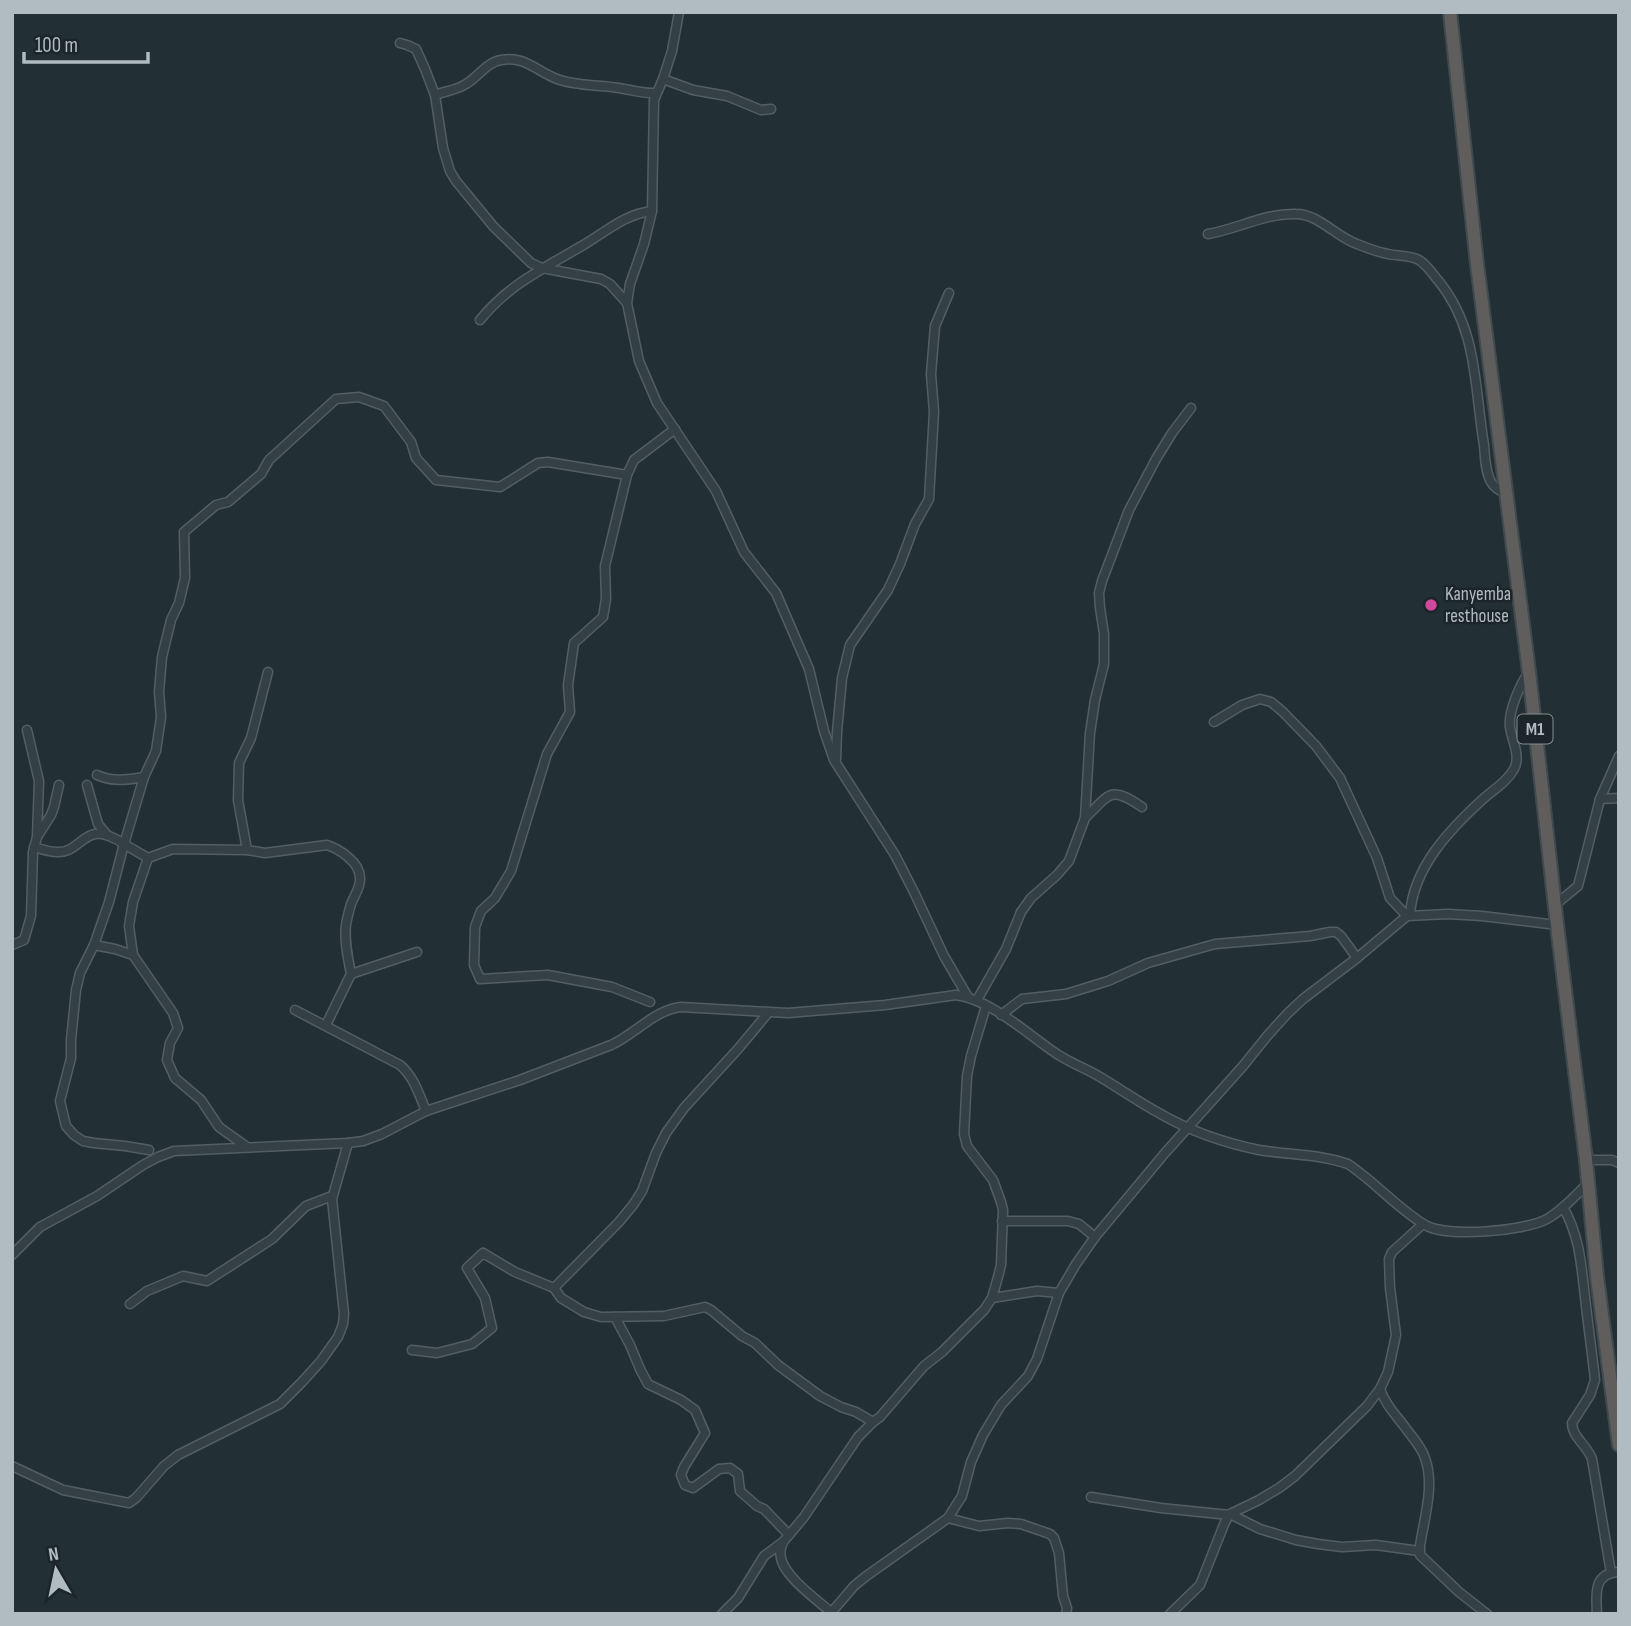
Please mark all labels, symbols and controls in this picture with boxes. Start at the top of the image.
scale bar [24,21,149,65]
text: 100 m [35,33,78,58]
place label: Kanyemba resthouse [1445,583,1511,628]
marker: Kanyemba resthouse [1423,597,1439,613]
road number: M1 [1518,714,1552,744]
north arrow [21,1535,91,1605]
text: N [47,1543,60,1567]

